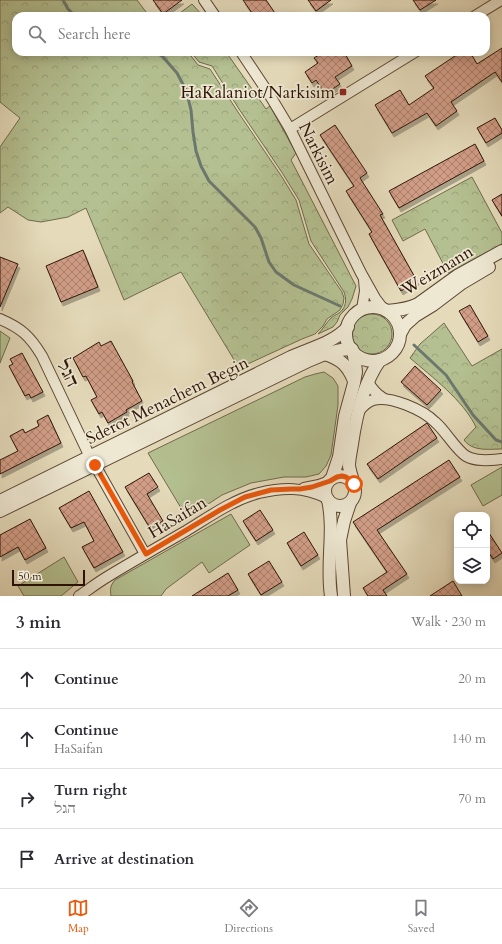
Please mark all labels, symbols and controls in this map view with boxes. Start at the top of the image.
search box [12,12,490,56]
icon: search [26,23,48,45]
text: Search here [58,24,131,44]
place label: HaKalaniot/Narkisim [180,81,336,104]
marker: HaKalaniot/Narkisim [338,87,348,97]
street label: Narkisim [293,118,344,189]
street label: Weizmann [396,240,478,301]
street label: Sderot Menachem Begin [82,351,253,450]
street label: הגל [51,356,84,391]
route end [86,456,104,474]
route start [345,475,363,493]
street label: HaSaifan [144,491,211,544]
map controls [454,512,490,584]
button: locate [454,512,490,548]
button: layers [454,548,490,584]
scale bar [12,568,85,587]
text: 50 m [18,569,42,584]
text: 3 min [16,611,61,634]
text: Walk · 230 m [411,613,486,631]
icon: ahead [16,668,38,690]
text: Continue [54,669,119,689]
text: 20 m [458,670,486,688]
text: Continue [54,720,119,740]
icon: ahead [16,728,38,750]
text: 140 m [452,730,486,748]
text: HaSaifan [54,740,103,758]
text: Turn right [54,780,127,800]
icon: right [16,788,38,810]
text: 70 m [458,790,486,808]
text: הגל [54,800,76,818]
icon: arrive [16,848,38,870]
text: Arrive at destination [54,849,194,869]
tab: Map [67,897,89,936]
tab: Directions [224,897,273,936]
tab: Saved [408,897,435,936]

